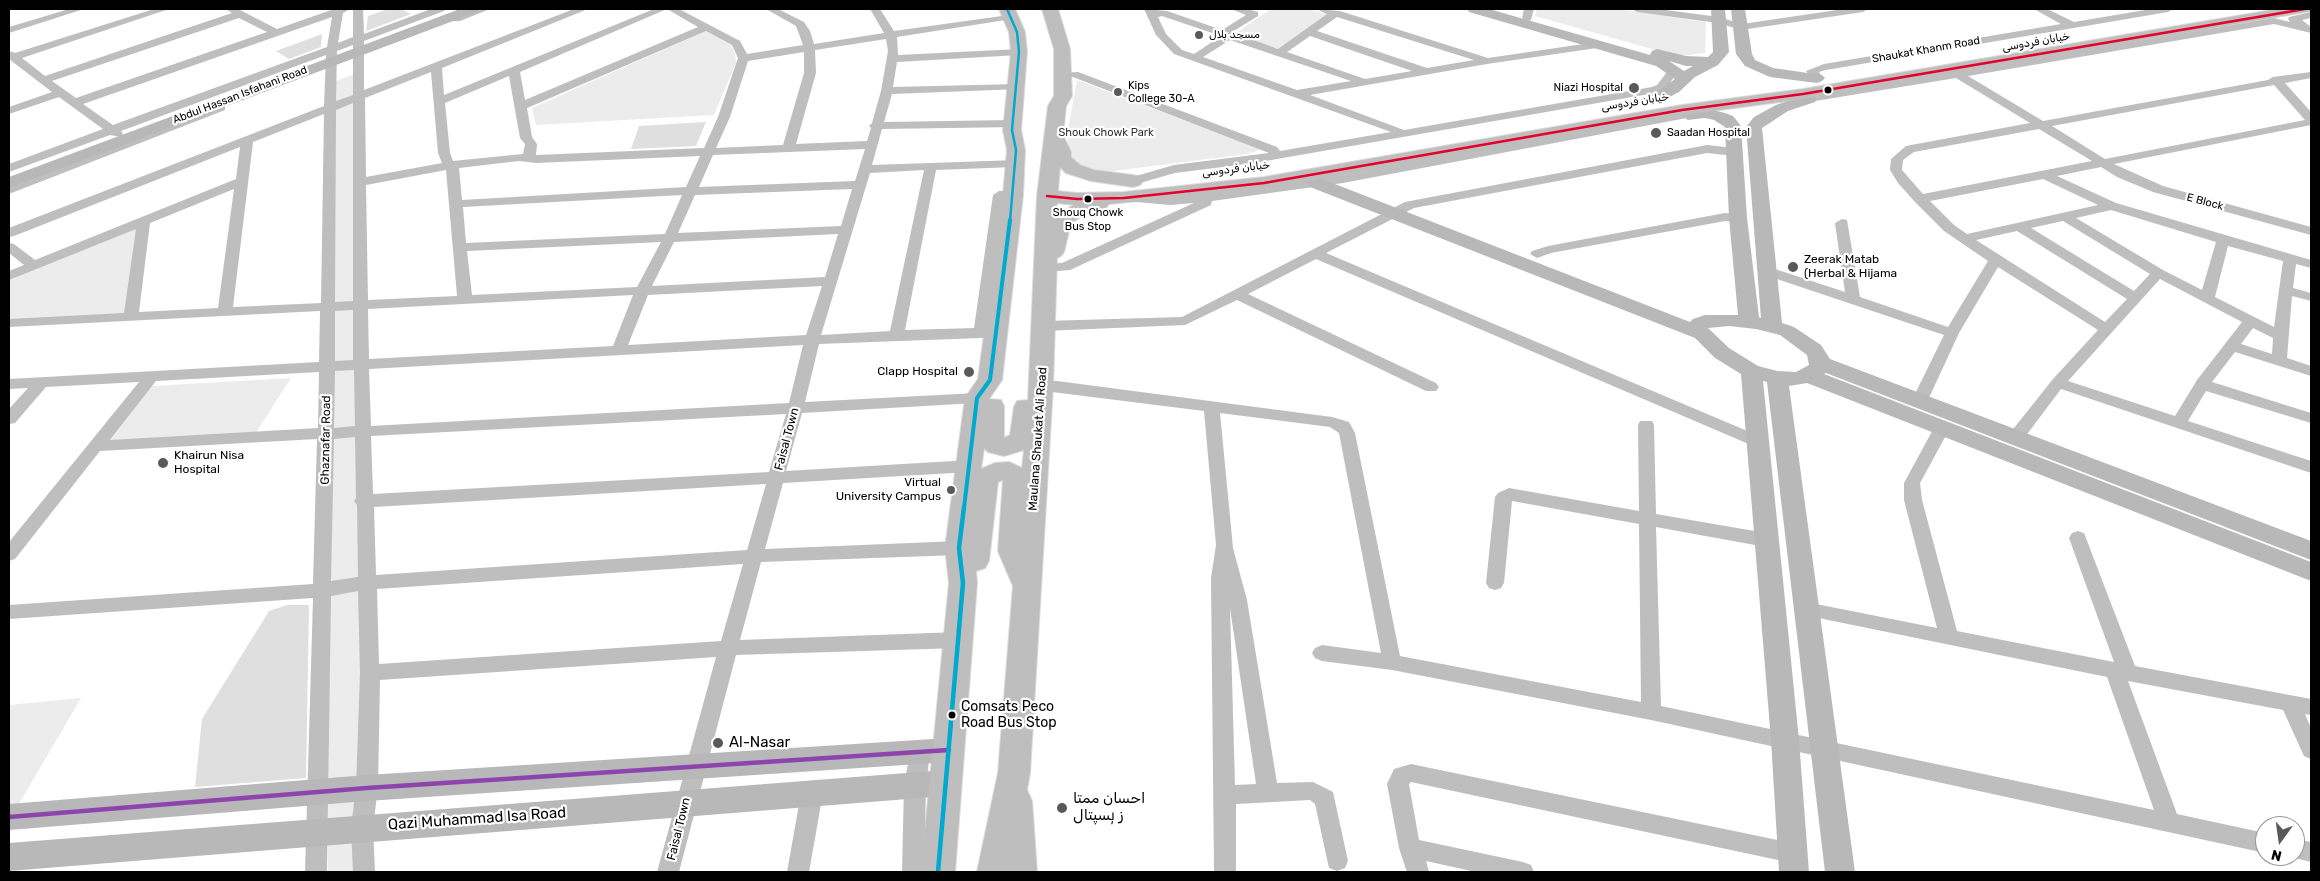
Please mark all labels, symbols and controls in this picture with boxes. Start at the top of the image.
place label: مسجد بلال [1209,28,1260,42]
marker: مسجد بلال [1193,29,1205,41]
street label: خیابان فردوسی [2001,30,2071,54]
street label: Shaukat Khanm Road [1871,34,1981,66]
street label: Abdul Hassan Isfahani Road [171,63,309,127]
place label: Kips College 30-A [1128,79,1195,105]
place label: Niazi Hospital [1554,81,1623,95]
marker: Niazi Hospital [1627,81,1641,95]
unlabelled marker [1823,85,1833,95]
marker: Kips College 30-A [1112,86,1124,98]
street label: خیابان فردوسی [1600,90,1670,114]
park label: Shouk Chowk Park [1058,126,1154,140]
marker: Saadan Hospital [1649,126,1663,140]
place label: Saadan Hospital [1667,126,1750,140]
street label: خیابان فردوسی [1201,158,1271,180]
street label: E Block [2185,191,2225,213]
marker: Shouq Chowk Bus Stop [1083,194,1093,204]
place label: Shouq Chowk Bus Stop [1053,206,1123,232]
place label: Zeerak Matab (Herbal & Hijama [1804,253,1897,281]
marker: Zeerak Matab (Herbal & Hijama [1786,260,1800,274]
place label: Clapp Hospital [877,365,958,379]
marker: Clapp Hospital [962,365,976,379]
street label: Maulana Shaukat Ali Road [1026,367,1050,511]
street label: Ghaznafar Road [318,395,334,485]
street label: Faisal Town [772,406,802,472]
place label: Khairun Nisa Hospital [174,449,244,477]
marker: Khairun Nisa Hospital [156,456,170,470]
place label: Virtual University Campus [836,476,941,504]
marker: Virtual University Campus [945,484,957,496]
place label: Comsats Peco Road Bus Stop [961,699,1057,732]
marker: Comsats Peco Road Bus Stop [947,710,957,720]
place label: Al-Nasar [729,734,790,752]
marker: Al-Nasar [711,736,725,750]
place label: احسان ممتا ز ہسپتال [1073,790,1145,825]
street label: Faisal Town [664,796,694,862]
marker: احسان ممتا ز ہسپتال [1055,801,1069,815]
street label: Qazi Muhammad Isa Road [387,804,567,834]
north arrow [2255,816,2305,866]
text: N [2270,846,2283,865]

